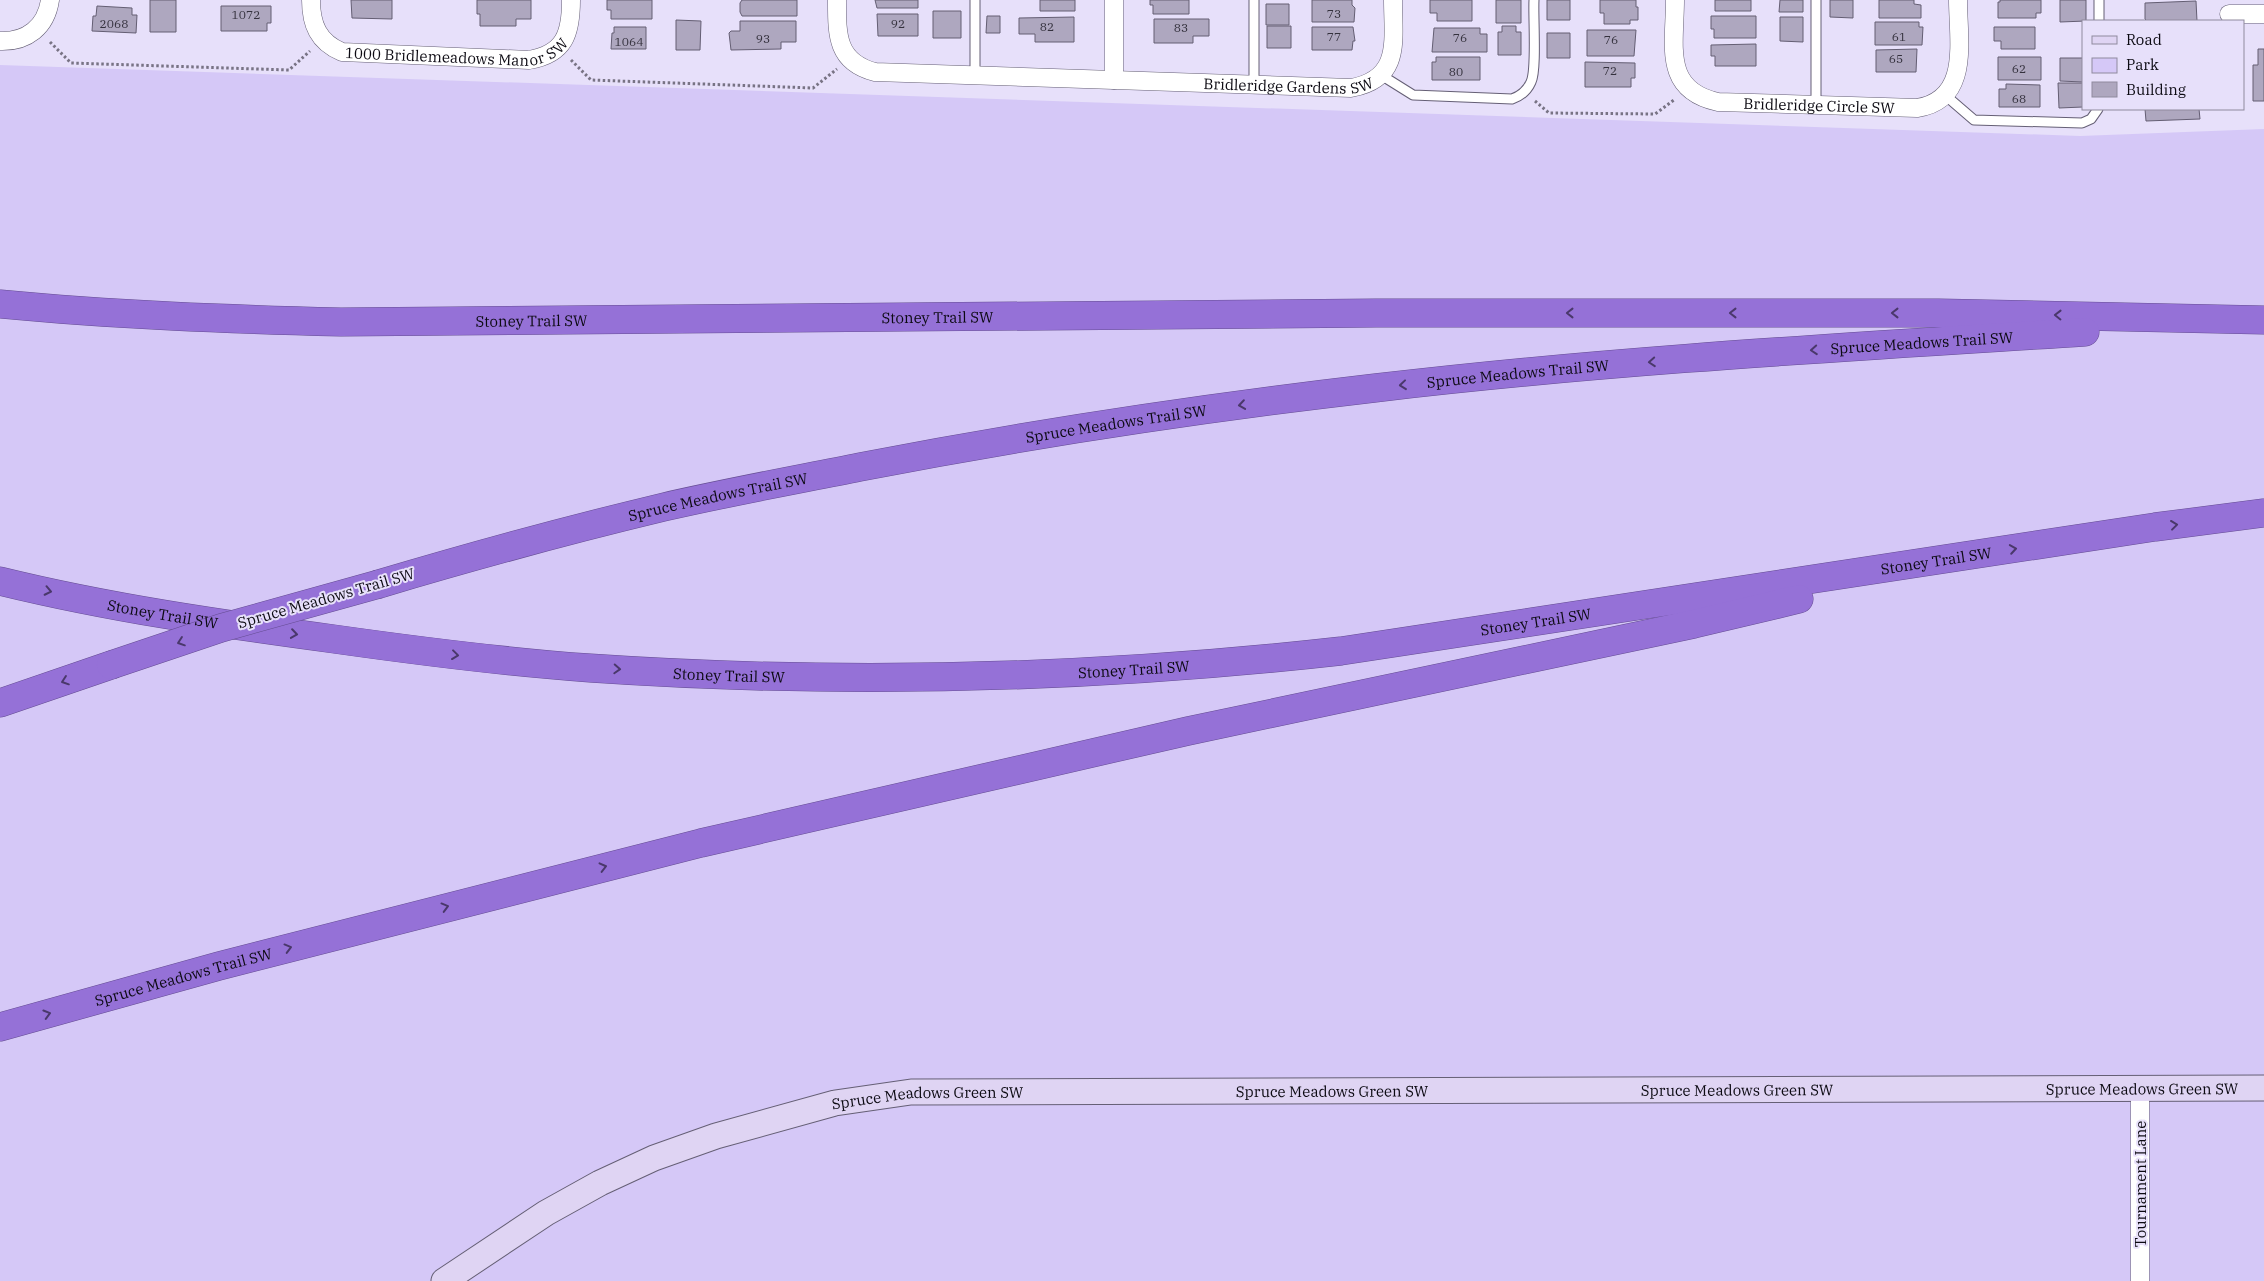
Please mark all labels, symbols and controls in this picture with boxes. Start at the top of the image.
house number: 73 [1327,6,1341,21]
house number: 1072 [232,7,260,22]
house number: 2068 [100,16,128,31]
house number: 92 [891,16,905,31]
house number: 82 [1040,19,1054,34]
house number: 83 [1174,20,1188,35]
legend [2082,20,2244,110]
house number: 77 [1327,29,1341,44]
house number: 61 [1892,29,1906,44]
house number: 76 [1453,30,1467,45]
text: Road [2126,30,2162,49]
house number: 93 [756,31,770,46]
house number: 76 [1604,32,1618,47]
street label: 1000 Bridlemeadows Manor SW [345,33,572,70]
house number: 1064 [615,34,643,49]
house number: 65 [1889,51,1903,66]
text: Park [2126,55,2159,74]
house number: 62 [2012,61,2026,76]
house number: 72 [1603,63,1617,78]
house number: 80 [1449,64,1463,79]
street label: Bridleridge Gardens SW [1203,72,1376,98]
text: Building [2126,80,2186,99]
house number: 68 [2012,91,2026,106]
street label: Bridleridge Circle SW [1743,93,1896,117]
street label: Stoney Trail SW [881,307,994,327]
one-way arrow [1566,308,1574,318]
one-way arrow [1729,308,1736,318]
one-way arrow [1891,308,1899,318]
street label: Stoney Trail SW [475,310,588,330]
one-way arrow [2054,310,2062,321]
street label: Spruce Meadows Trail SW [1830,327,2014,358]
one-way arrow [1809,344,1817,355]
street label: Spruce Meadows Trail SW [1426,355,1610,392]
one-way arrow [1647,356,1655,367]
one-way arrow [1398,379,1406,390]
one-way arrow [1237,399,1245,410]
street label: Spruce Meadows Trail SW [1024,400,1208,447]
street label: Spruce Meadows Trail SW [626,468,810,525]
one-way arrow [2170,520,2178,530]
street label: Stoney Trail SW [1879,542,1993,578]
one-way arrow [2009,544,2018,554]
street label: Spruce Meadows Trail SW [235,564,417,632]
one-way arrow [43,586,52,596]
street label: Stoney Trail SW [106,595,220,632]
street label: Stoney Trail SW [1479,603,1593,639]
one-way arrow [290,628,298,639]
one-way arrow [177,636,185,646]
one-way arrow [451,649,459,660]
street label: Stoney Trail SW [1077,656,1191,682]
street label: Stoney Trail SW [673,663,786,686]
one-way arrow [613,664,621,675]
one-way arrow [61,675,70,685]
one-way arrow [598,862,607,873]
one-way arrow [441,902,450,913]
street label: Spruce Meadows Trail SW [92,943,274,1010]
one-way arrow [284,943,293,954]
one-way arrow [42,1009,51,1019]
street label: Spruce Meadows Green SW [2046,1079,2239,1098]
street label: Spruce Meadows Green SW [1641,1080,1834,1099]
street label: Spruce Meadows Green SW [1236,1081,1429,1101]
street label: Spruce Meadows Green SW [830,1082,1024,1113]
street label: Tournament Lane [2131,1121,2150,1247]

